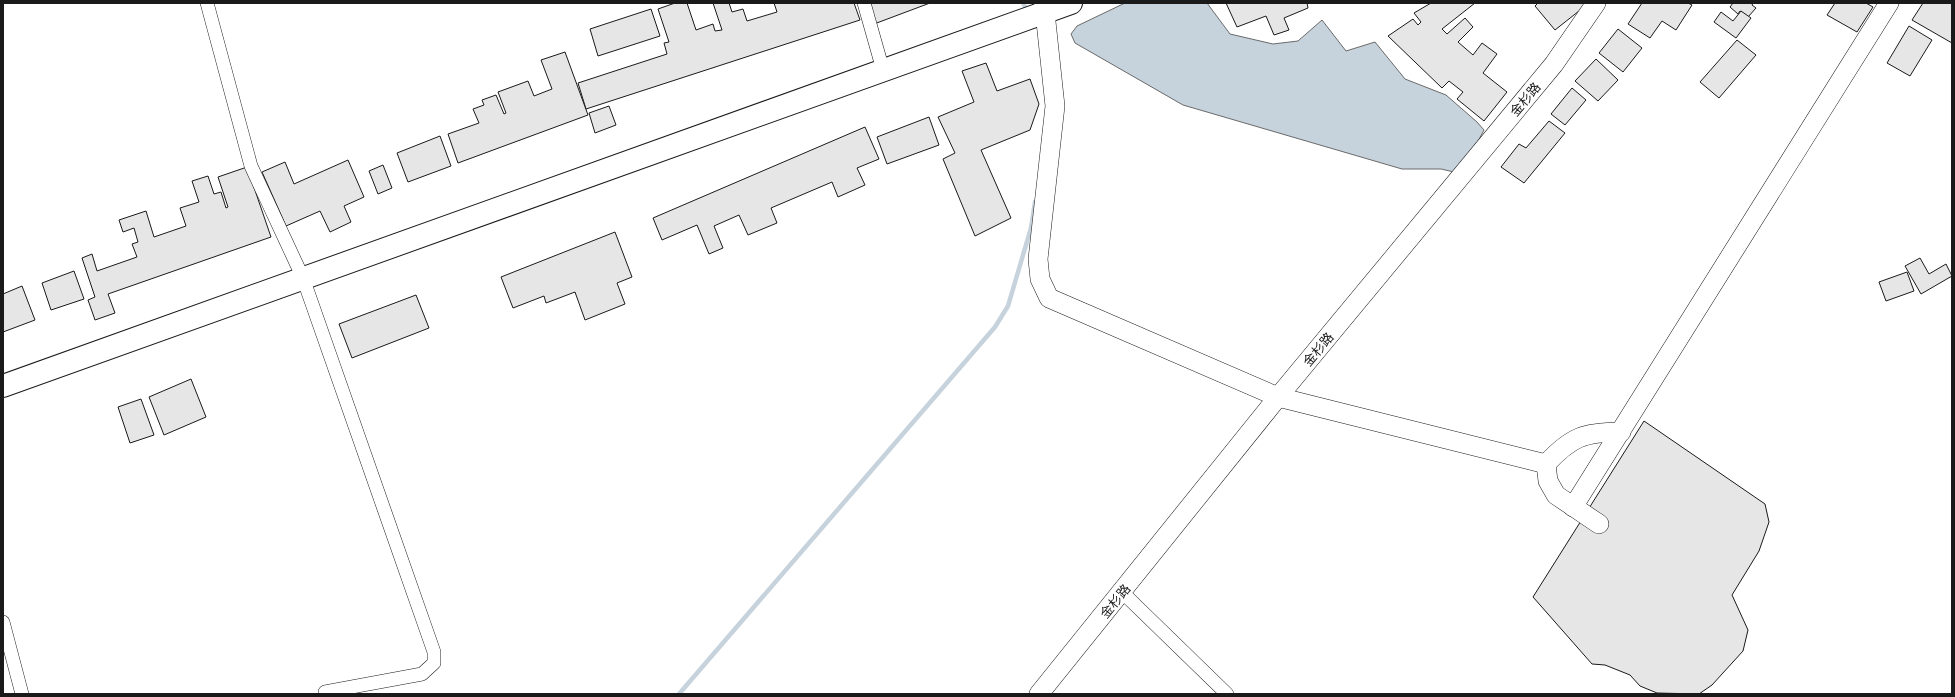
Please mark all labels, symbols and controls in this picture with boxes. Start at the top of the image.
street label: 金杉路 [1507,80,1544,119]
street label: 金杉路 [1300,330,1337,369]
street label: 金杉路 [1097,581,1133,621]

